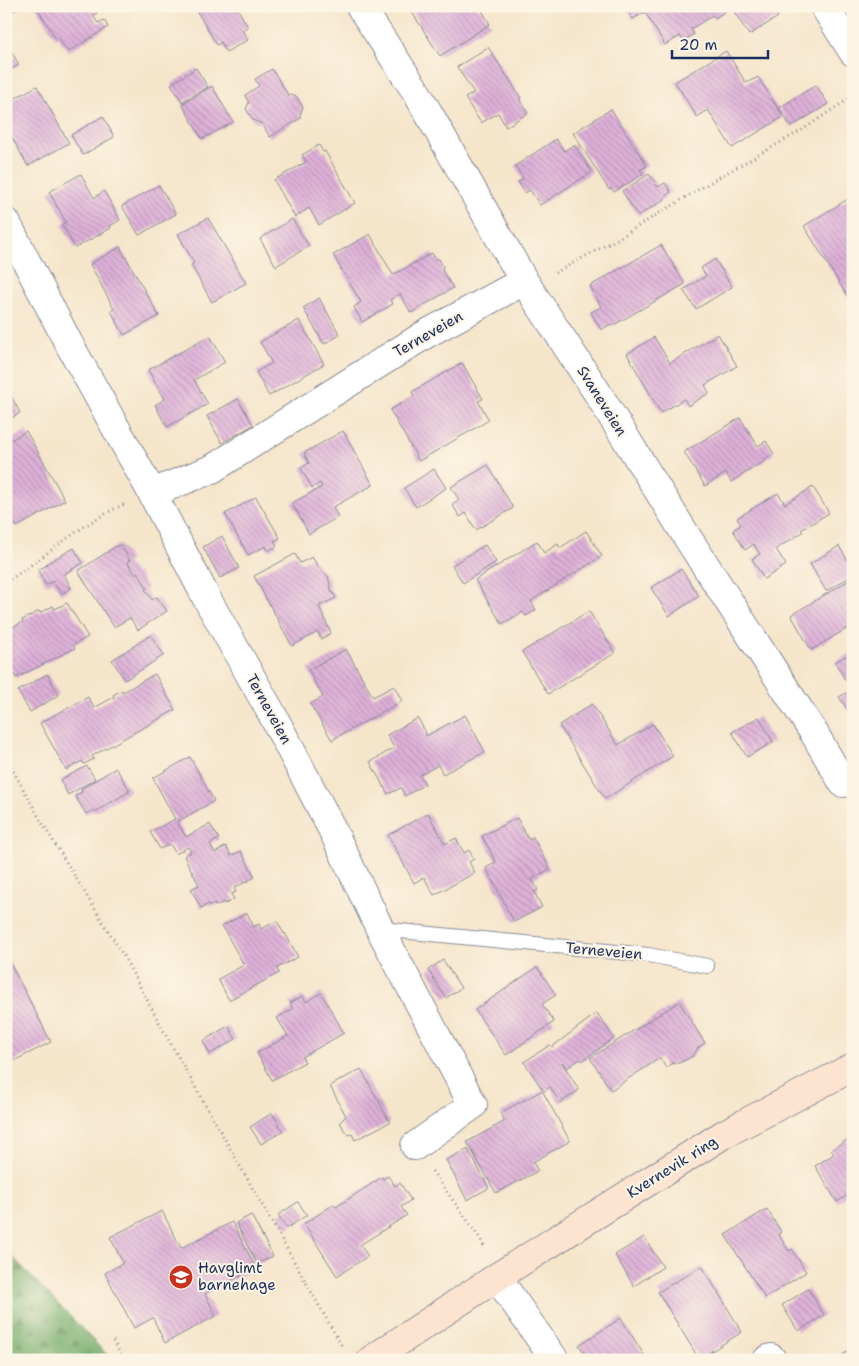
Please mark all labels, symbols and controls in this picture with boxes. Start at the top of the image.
scale bar [672,28,768,60]
text: 20 m [679,35,718,55]
street label: Terneveien [390,306,466,362]
street label: Svaneveien [572,362,632,440]
street label: Terneveien [242,670,296,748]
street label: Terneveien [565,938,643,964]
street label: Kvernevik ring [623,1131,721,1203]
place label: Havglimt barnehage [198,1258,276,1295]
school or university icon: Havglimt barnehage [168,1264,194,1290]

